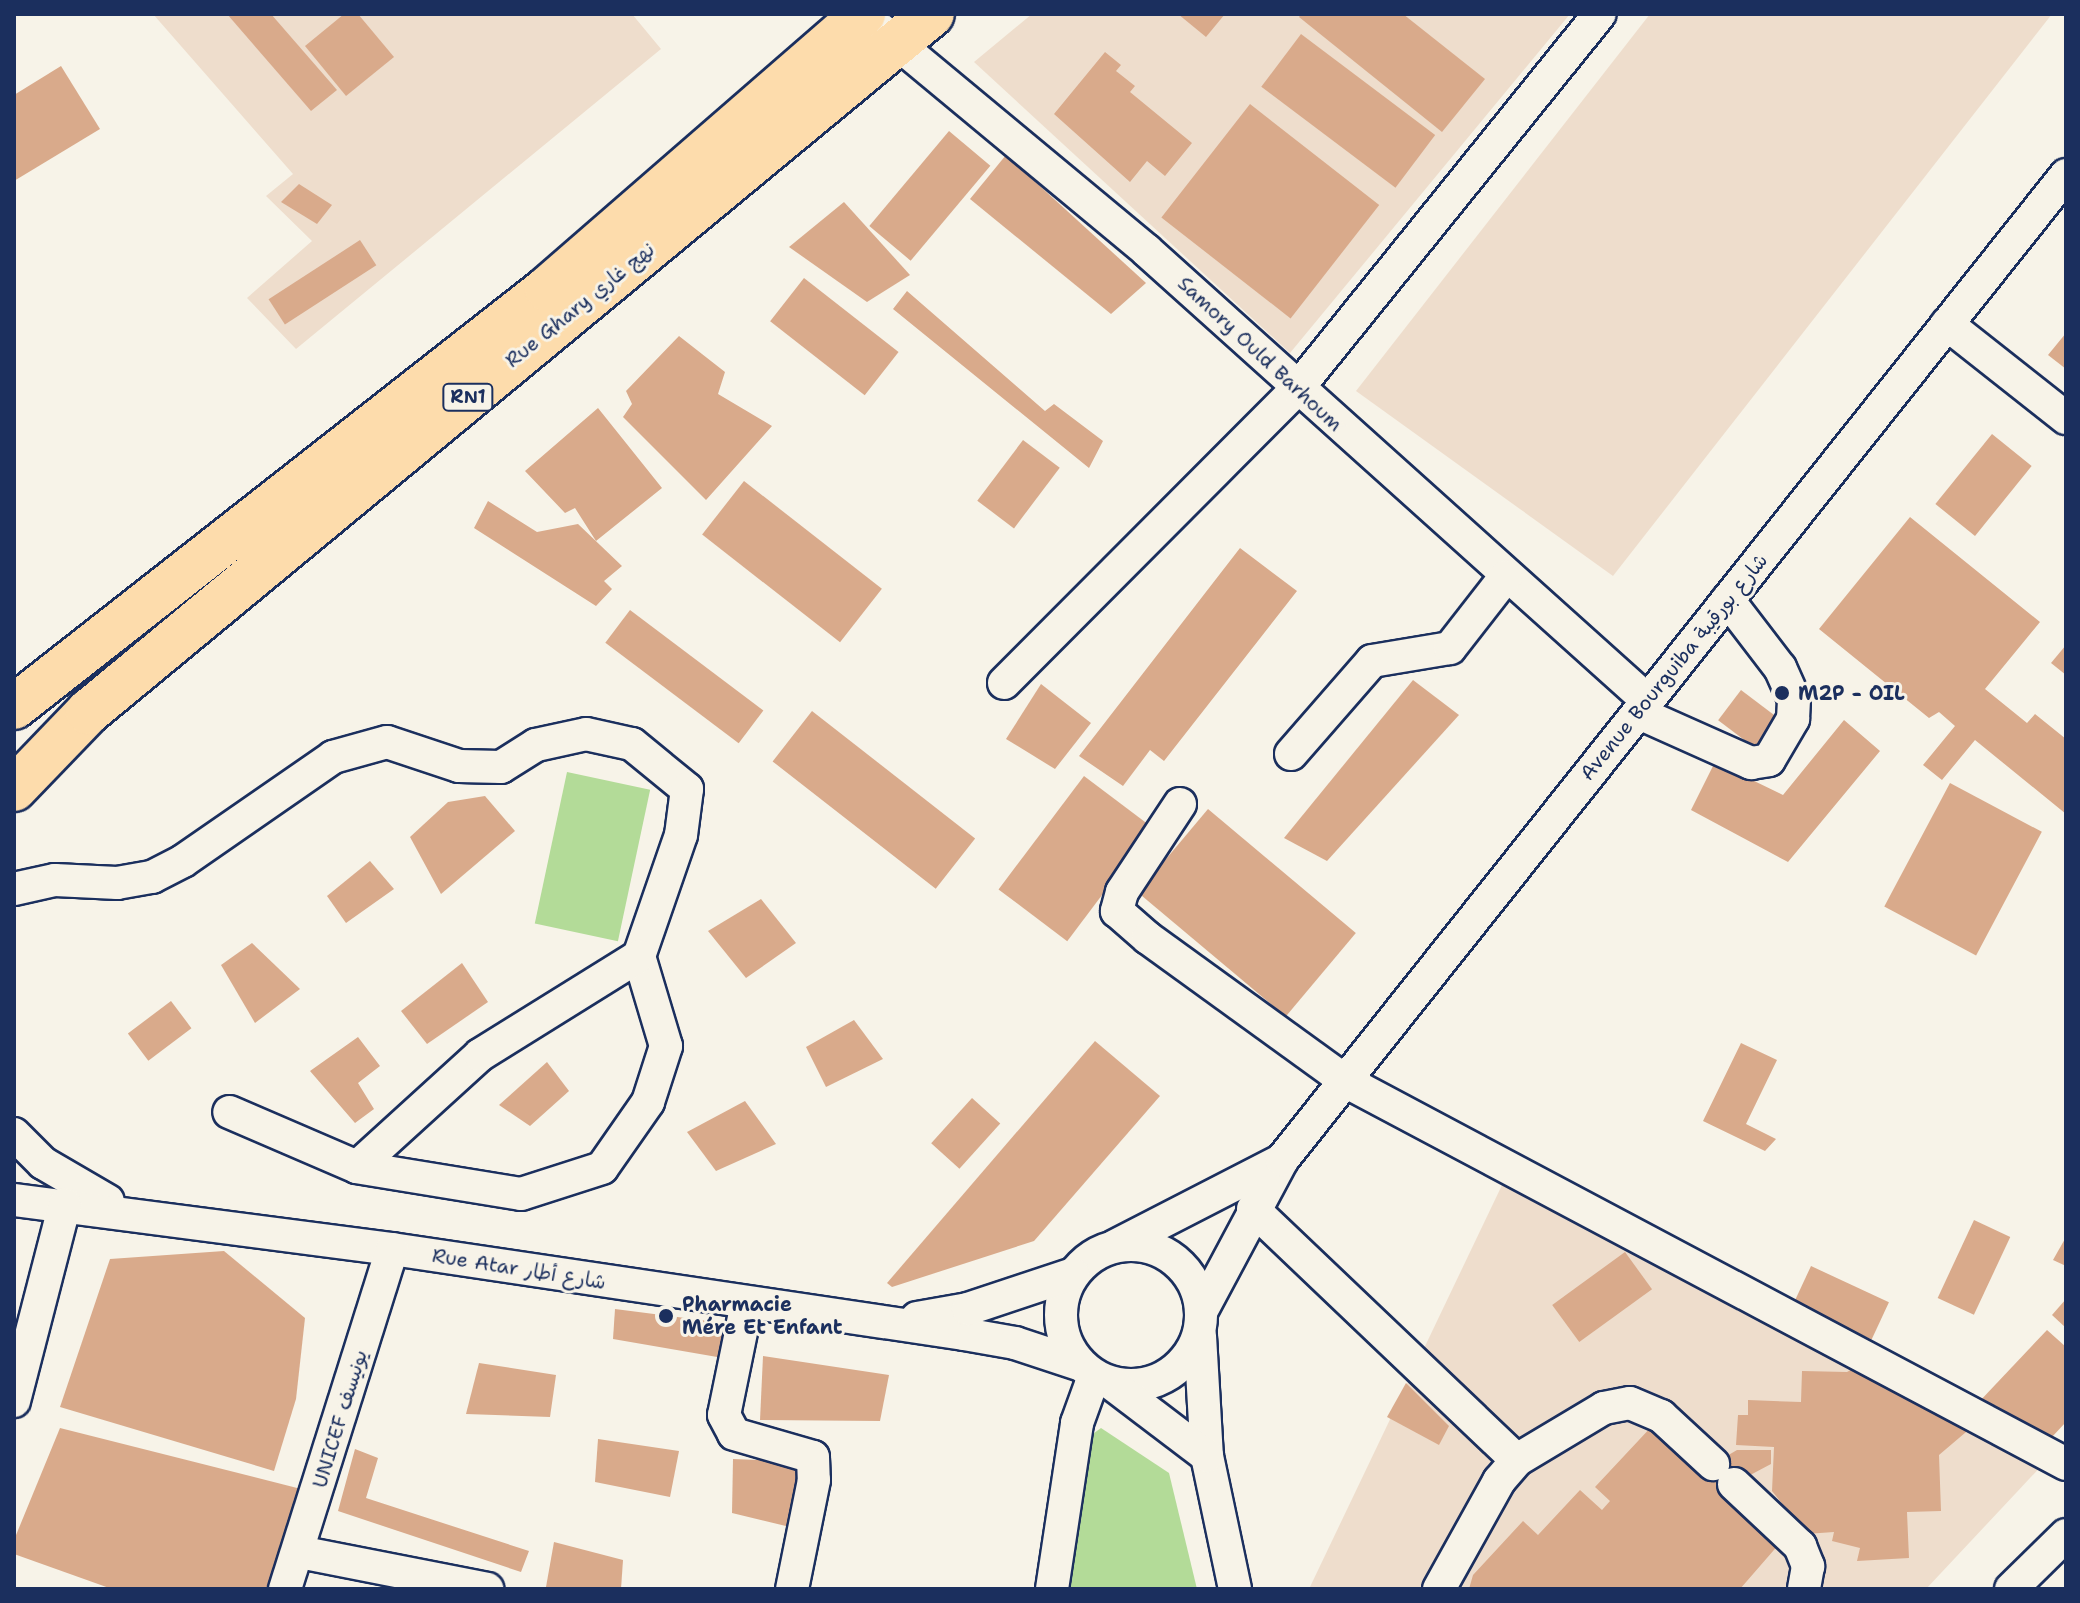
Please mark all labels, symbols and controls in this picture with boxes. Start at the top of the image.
street label: Rue Ghary نهج غاري [501,237,659,373]
street label: Samory Ould Barhoum [1173,271,1347,437]
road number: RN1 [442,383,494,411]
street label: Avenue Bourguiba شارع بورقيبة [1575,549,1773,785]
place label: M2P - OIL [1798,681,1905,705]
marker: M2P - OIL [1773,684,1791,702]
street label: Rue Atar شارع أطار [430,1243,608,1295]
place label: Pharmacie Mére Et Enfant [682,1292,842,1339]
marker: Pharmacie Mére Et Enfant [657,1307,675,1325]
street label: UNICEF يونيسف [308,1347,372,1491]

